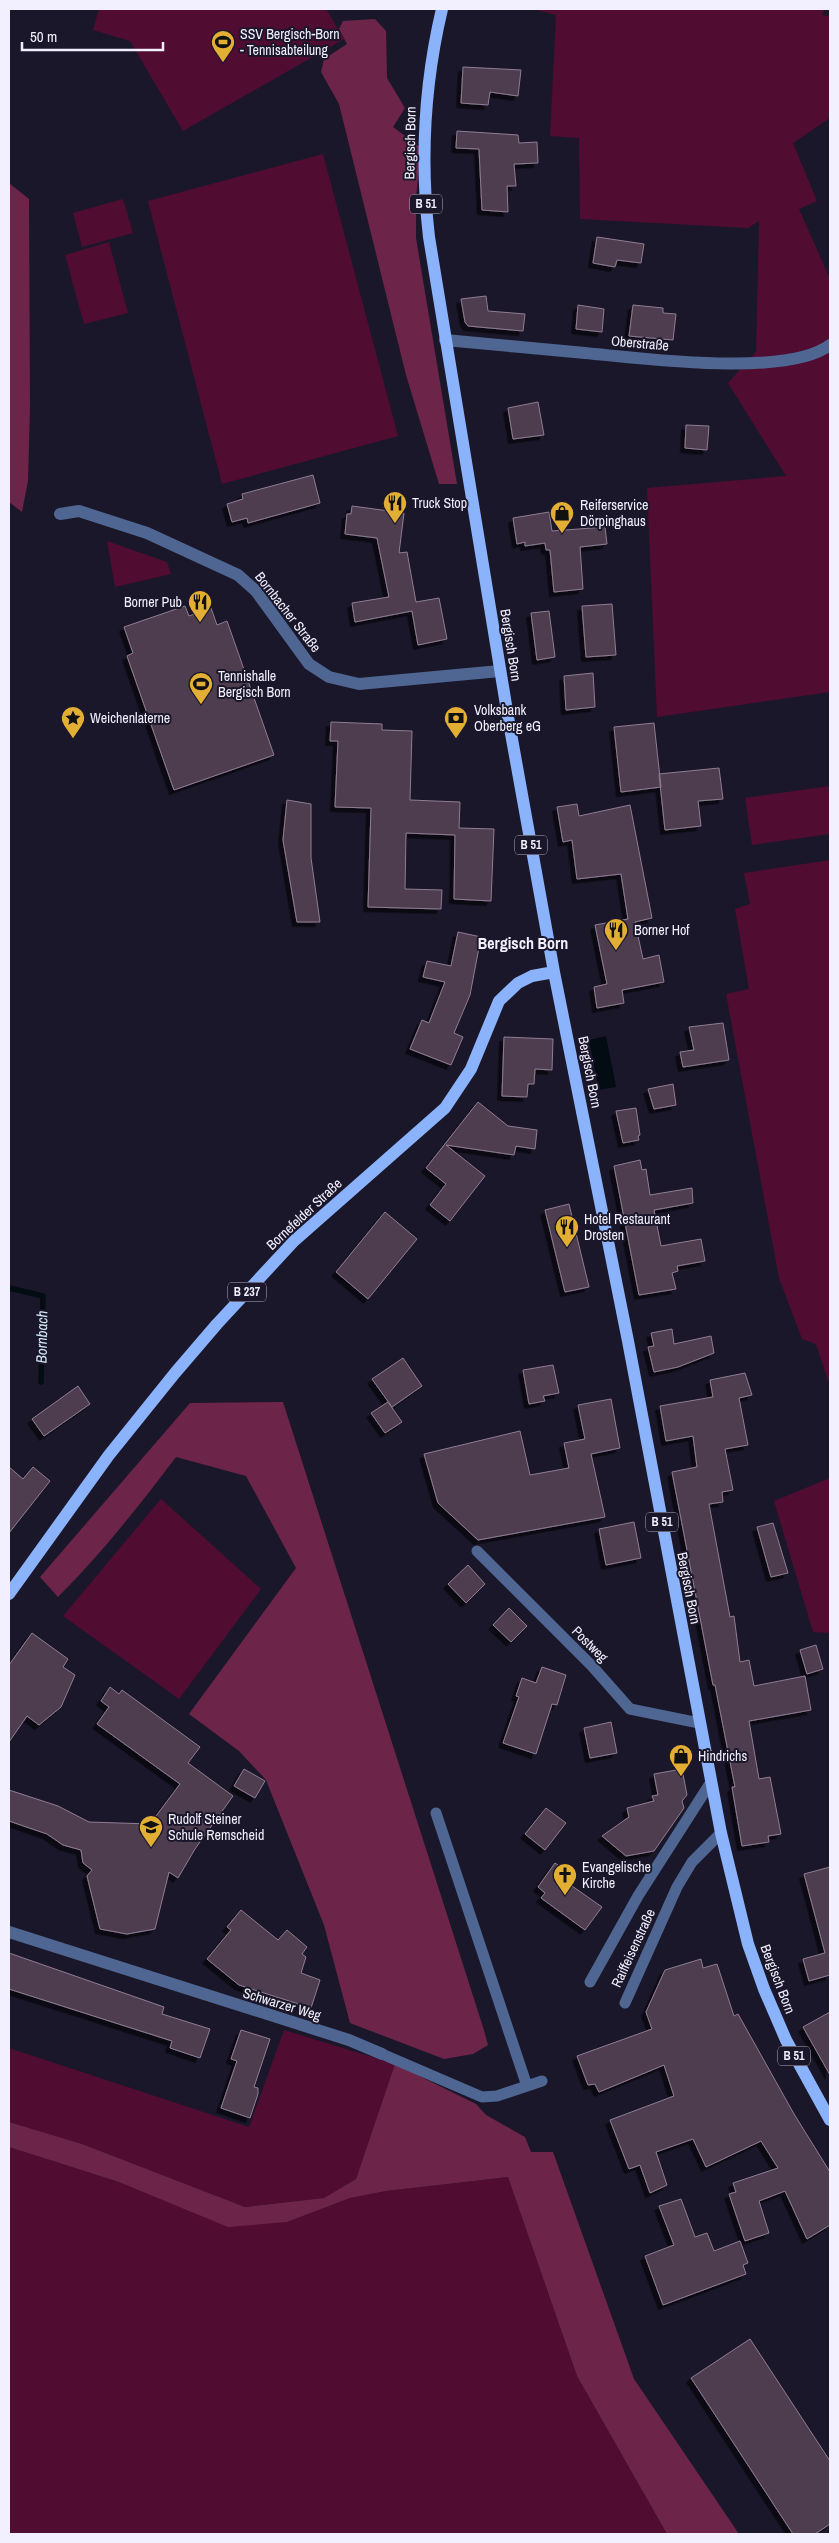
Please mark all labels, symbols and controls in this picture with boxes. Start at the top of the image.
scale bar [22,20,164,52]
place label: SSV Bergisch-Born - Tennisabteilung [240,25,340,59]
text: 50 m [30,26,57,47]
sports icon: SSV Bergisch-Born - Tennisabteilung [210,29,236,63]
street label: Bergisch Born [400,106,420,180]
road number: B 51 [410,194,442,213]
street label: Oberstraße [610,332,670,354]
restaurant icon: Truck Stop [382,490,408,524]
place label: Truck Stop [412,494,467,512]
place label: Reiferservice Dörpinghaus [580,496,648,530]
shop icon: Reiferservice Dörpinghaus [549,500,575,534]
street label: Bornbacher Straße [251,568,325,656]
restaurant icon: Borner Pub [187,589,213,623]
place label: Borner Pub [124,593,182,611]
street label: Bergisch Born [496,608,526,682]
place label: Tennishalle Bergisch Born [218,667,291,701]
sports icon: Tennishalle Bergisch Born [188,671,214,705]
place label: Volksbank Oberberg eG [474,701,541,735]
place icon: Weichenlaterne [60,705,86,739]
bank icon: Volksbank Oberberg eG [443,705,469,739]
place label: Weichenlaterne [90,709,170,727]
road number: B 51 [515,836,547,854]
restaurant icon: Borner Hof [603,917,629,951]
place label: Borner Hof [634,921,690,939]
district label: Bergisch Born [478,932,568,954]
street label: Bergisch Born [574,1035,606,1109]
street label: Bornefelder Straße [262,1174,346,1254]
place label: Hotel Restaurant Drosten [584,1210,670,1244]
restaurant icon: Hotel Restaurant Drosten [554,1214,580,1248]
road number: B 237 [228,1282,266,1301]
water label: Bornbach [31,1310,52,1363]
road number: B 51 [646,1512,678,1531]
street label: Bergisch Born [673,1551,705,1625]
street label: Postweg [568,1622,612,1666]
shop icon: Hindrichs [668,1743,694,1777]
place label: Hindrichs [698,1747,747,1765]
place label: Rudolf Steiner Schule Remscheid [168,1810,264,1844]
school or university icon: Rudolf Steiner Schule Remscheid [138,1814,164,1848]
place label: Evangelische Kirche [582,1858,651,1892]
church icon: Evangelische Kirche [552,1862,578,1896]
street label: Raiffeisenstraße [607,1906,659,1990]
street label: Bergisch Born [757,1942,799,2016]
street label: Schwarzer Weg [241,1984,324,2025]
road number: B 51 [778,2046,810,2066]

